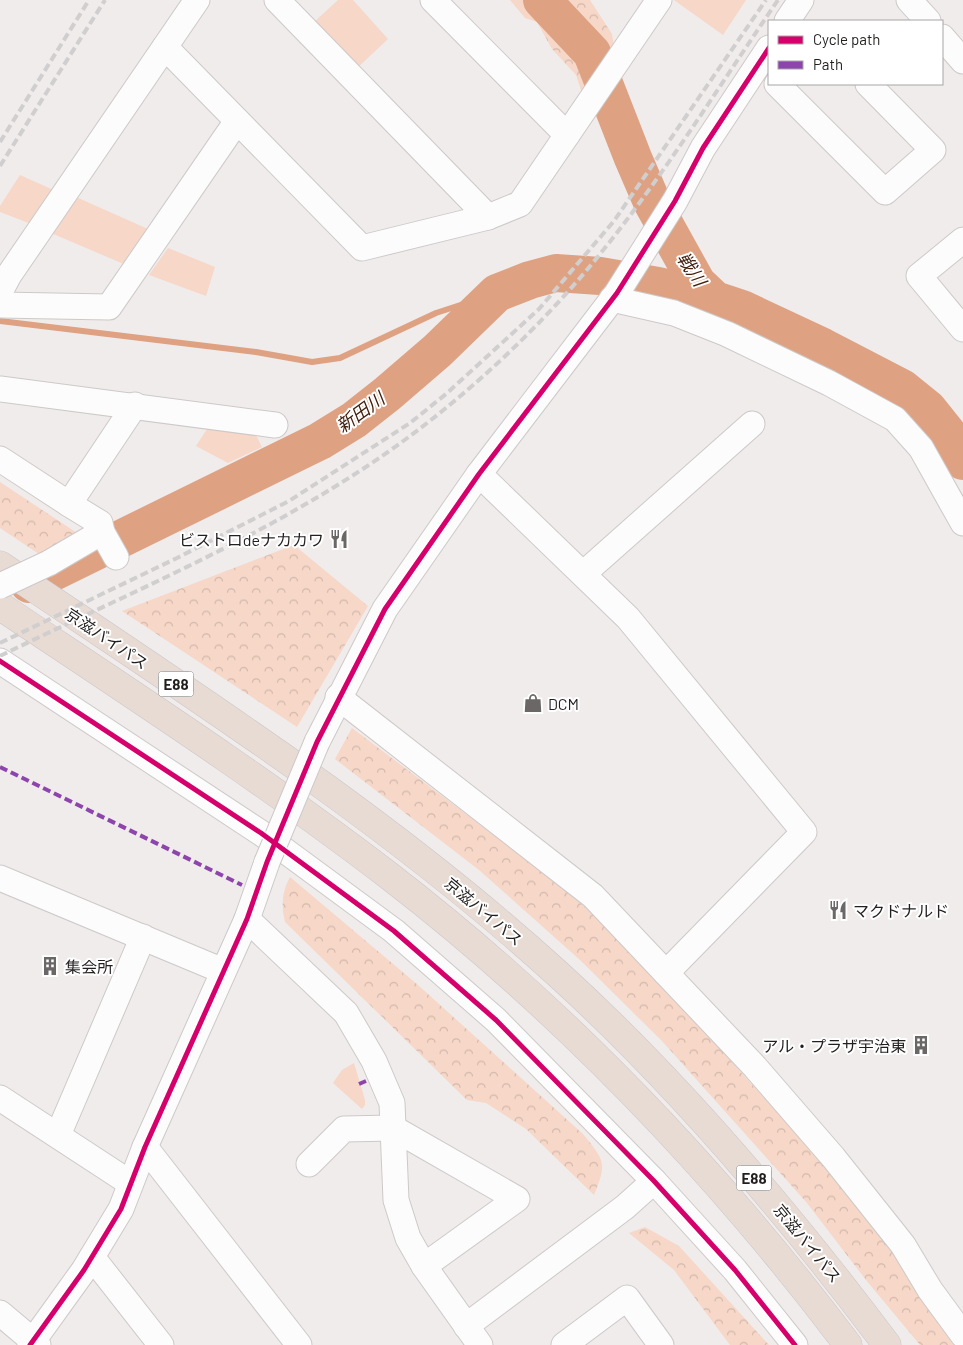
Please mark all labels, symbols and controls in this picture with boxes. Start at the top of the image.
legend [768,20,943,85]
text: Cycle path [813,30,880,48]
text: Path [813,55,843,73]
water label: 戦川 [673,248,712,292]
water label: 新田川 [332,386,390,437]
restaurant icon: ビストロdeナカカワ [328,528,350,550]
place label: ビストロdeナカカワ [179,530,324,549]
street label: 京滋バイパス [62,603,152,673]
road number: E88 [158,672,194,696]
shop icon: DCM [522,692,544,714]
place label: DCM [548,694,579,713]
street label: 京滋バイパス [441,873,527,949]
restaurant icon: マクドナルド [827,899,849,921]
place label: マクドナルド [853,901,949,920]
building icon: 集会所 [39,955,61,977]
place label: 集会所 [65,957,113,976]
building icon: アル・プラザ宇治東 [910,1034,932,1056]
place label: アル・プラザ宇治東 [762,1036,906,1055]
road number: E88 [736,1166,772,1190]
street label: 京滋バイパス [771,1200,845,1286]

